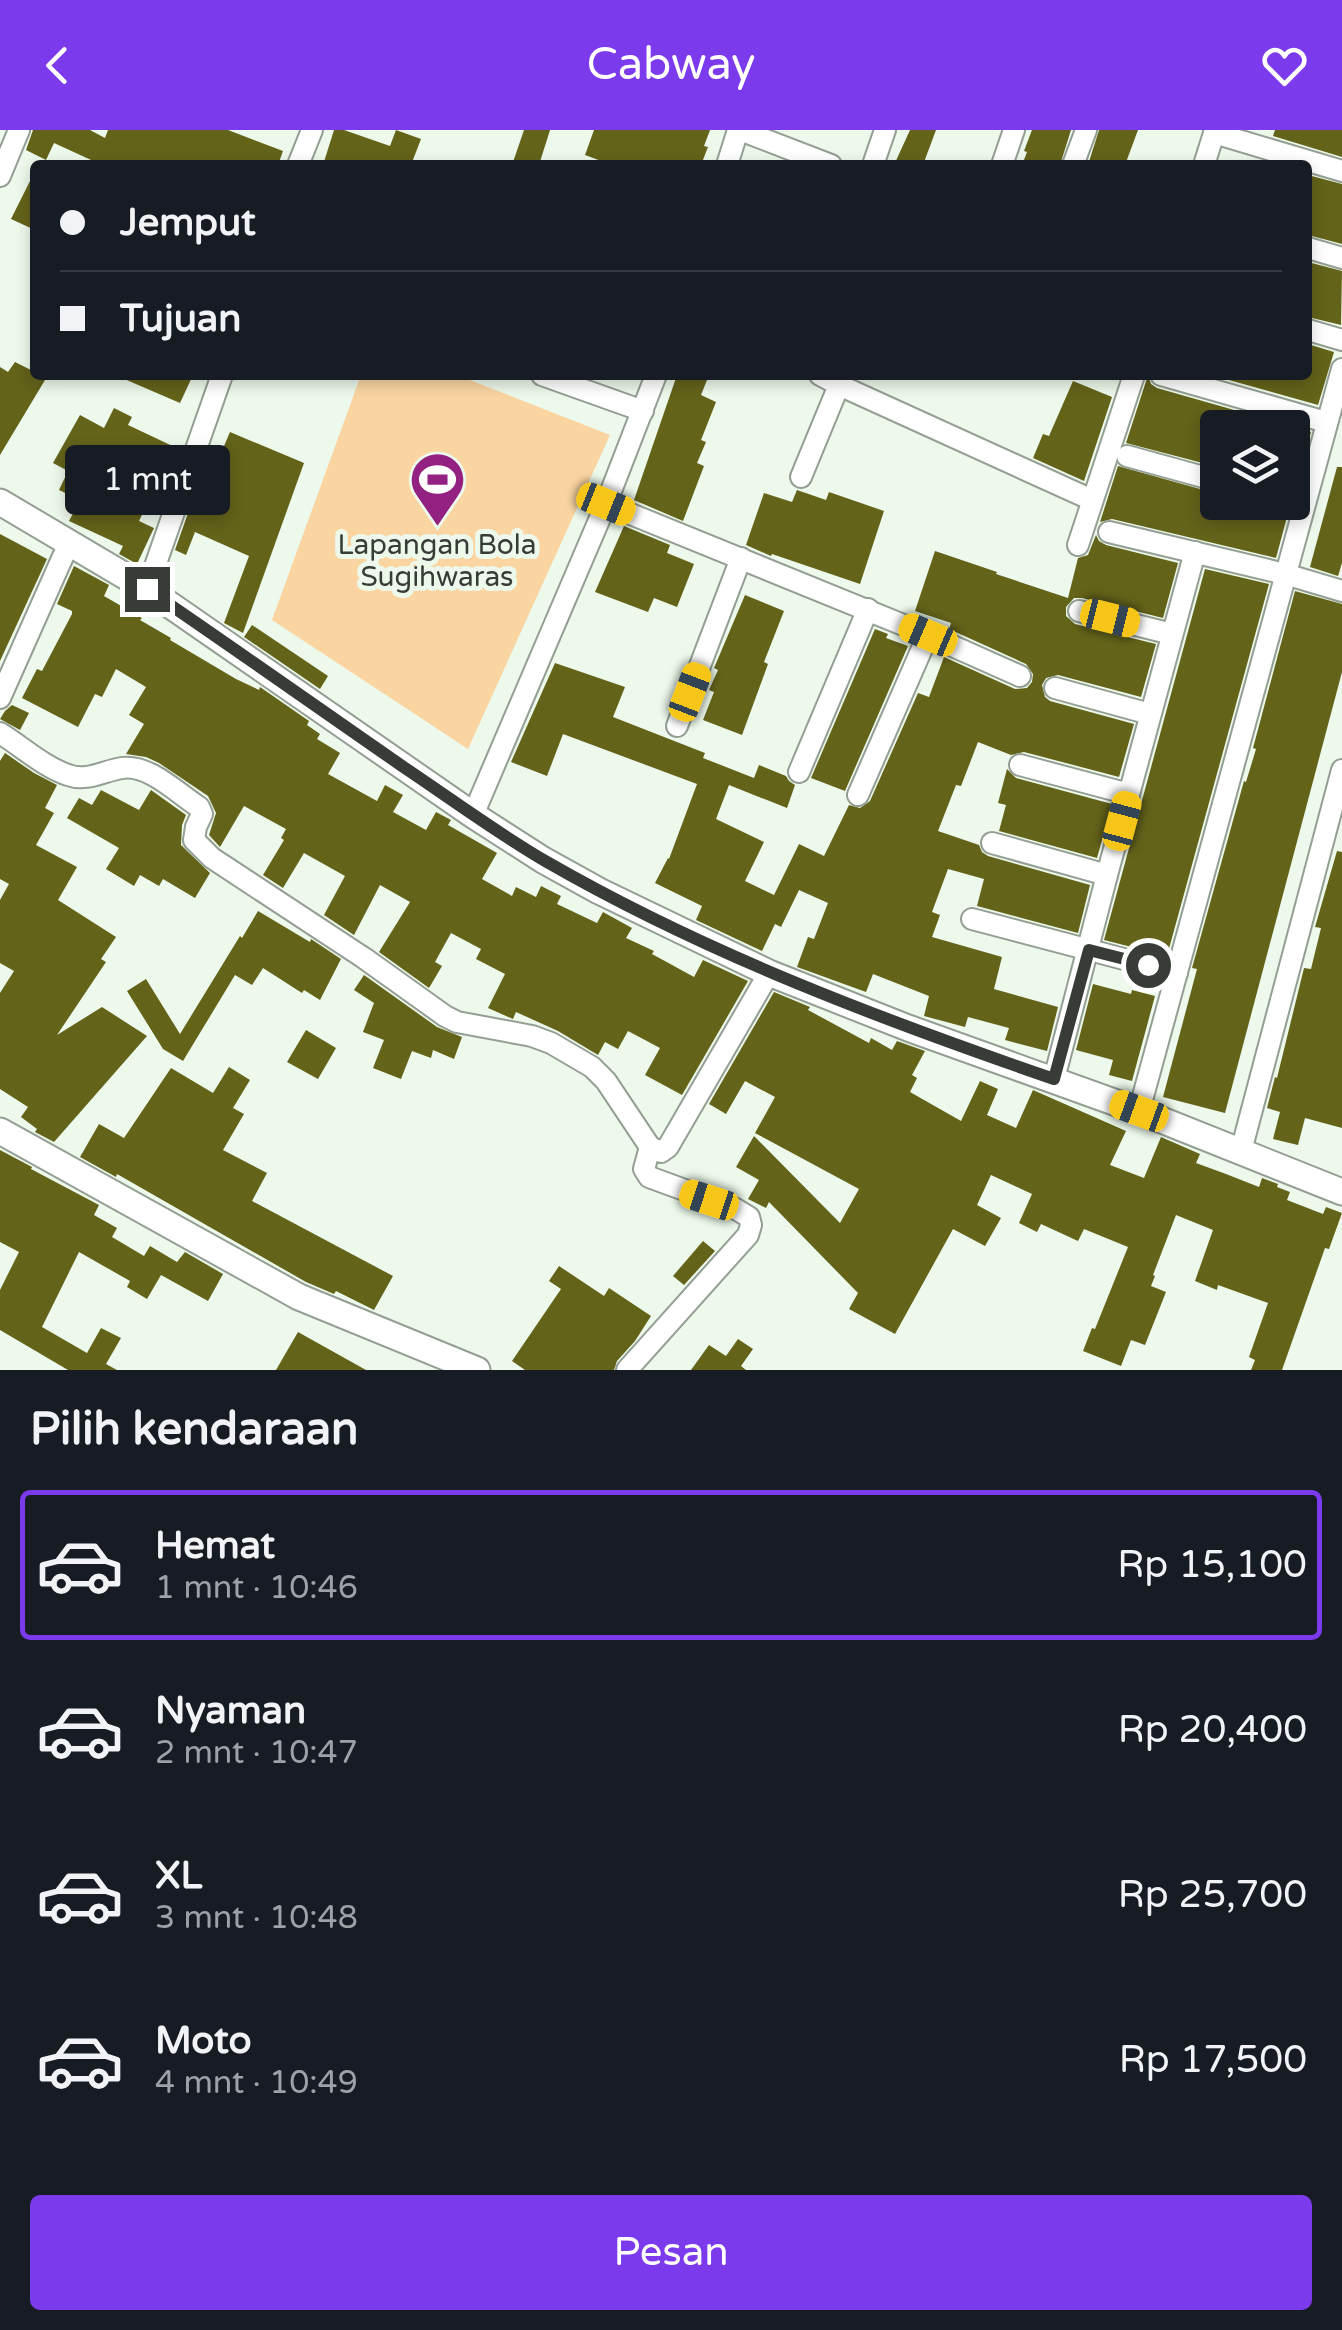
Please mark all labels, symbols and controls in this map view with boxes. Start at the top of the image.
icon: back [30,38,85,93]
text: Cabway [586,38,756,92]
icon: heart [1257,38,1312,93]
text: Jemput [120,200,256,246]
text: Tujuan [120,296,241,342]
map controls [1200,410,1310,520]
button: layers [1200,410,1310,520]
callout: 1 mnt [64,444,230,514]
sports icon: Lapangan Bola Sugihwaras [407,449,467,528]
text: 1 mnt [103,461,192,499]
car [573,479,639,529]
place label: Lapangan Bola Sugihwaras [337,528,537,594]
route end [125,567,170,612]
car [1077,596,1143,640]
car [895,609,961,661]
car [665,659,715,725]
car [1100,788,1144,854]
route start [1126,943,1171,988]
car [1106,1087,1172,1135]
car [676,1176,742,1224]
text: Pilih kendaraan [30,1403,359,1457]
icon: car [35,1520,125,1610]
text: Hemat [155,1523,275,1569]
text: Rp 15,100 [1117,1542,1307,1588]
text: 1 mnt · 10:46 [155,1569,358,1607]
icon: car [35,1685,125,1775]
text: Nyaman [155,1688,306,1734]
text: Rp 20,400 [1118,1707,1307,1753]
text: 2 mnt · 10:47 [155,1734,358,1772]
icon: car [35,1850,125,1940]
text: XL [155,1853,202,1899]
text: Rp 25,700 [1118,1872,1307,1918]
text: 3 mnt · 10:48 [155,1899,358,1937]
icon: car [35,2015,125,2105]
text: Moto [155,2018,251,2064]
text: Rp 17,500 [1119,2037,1307,2083]
text: 4 mnt · 10:49 [155,2064,358,2102]
button: Pesan [30,2195,1312,2310]

